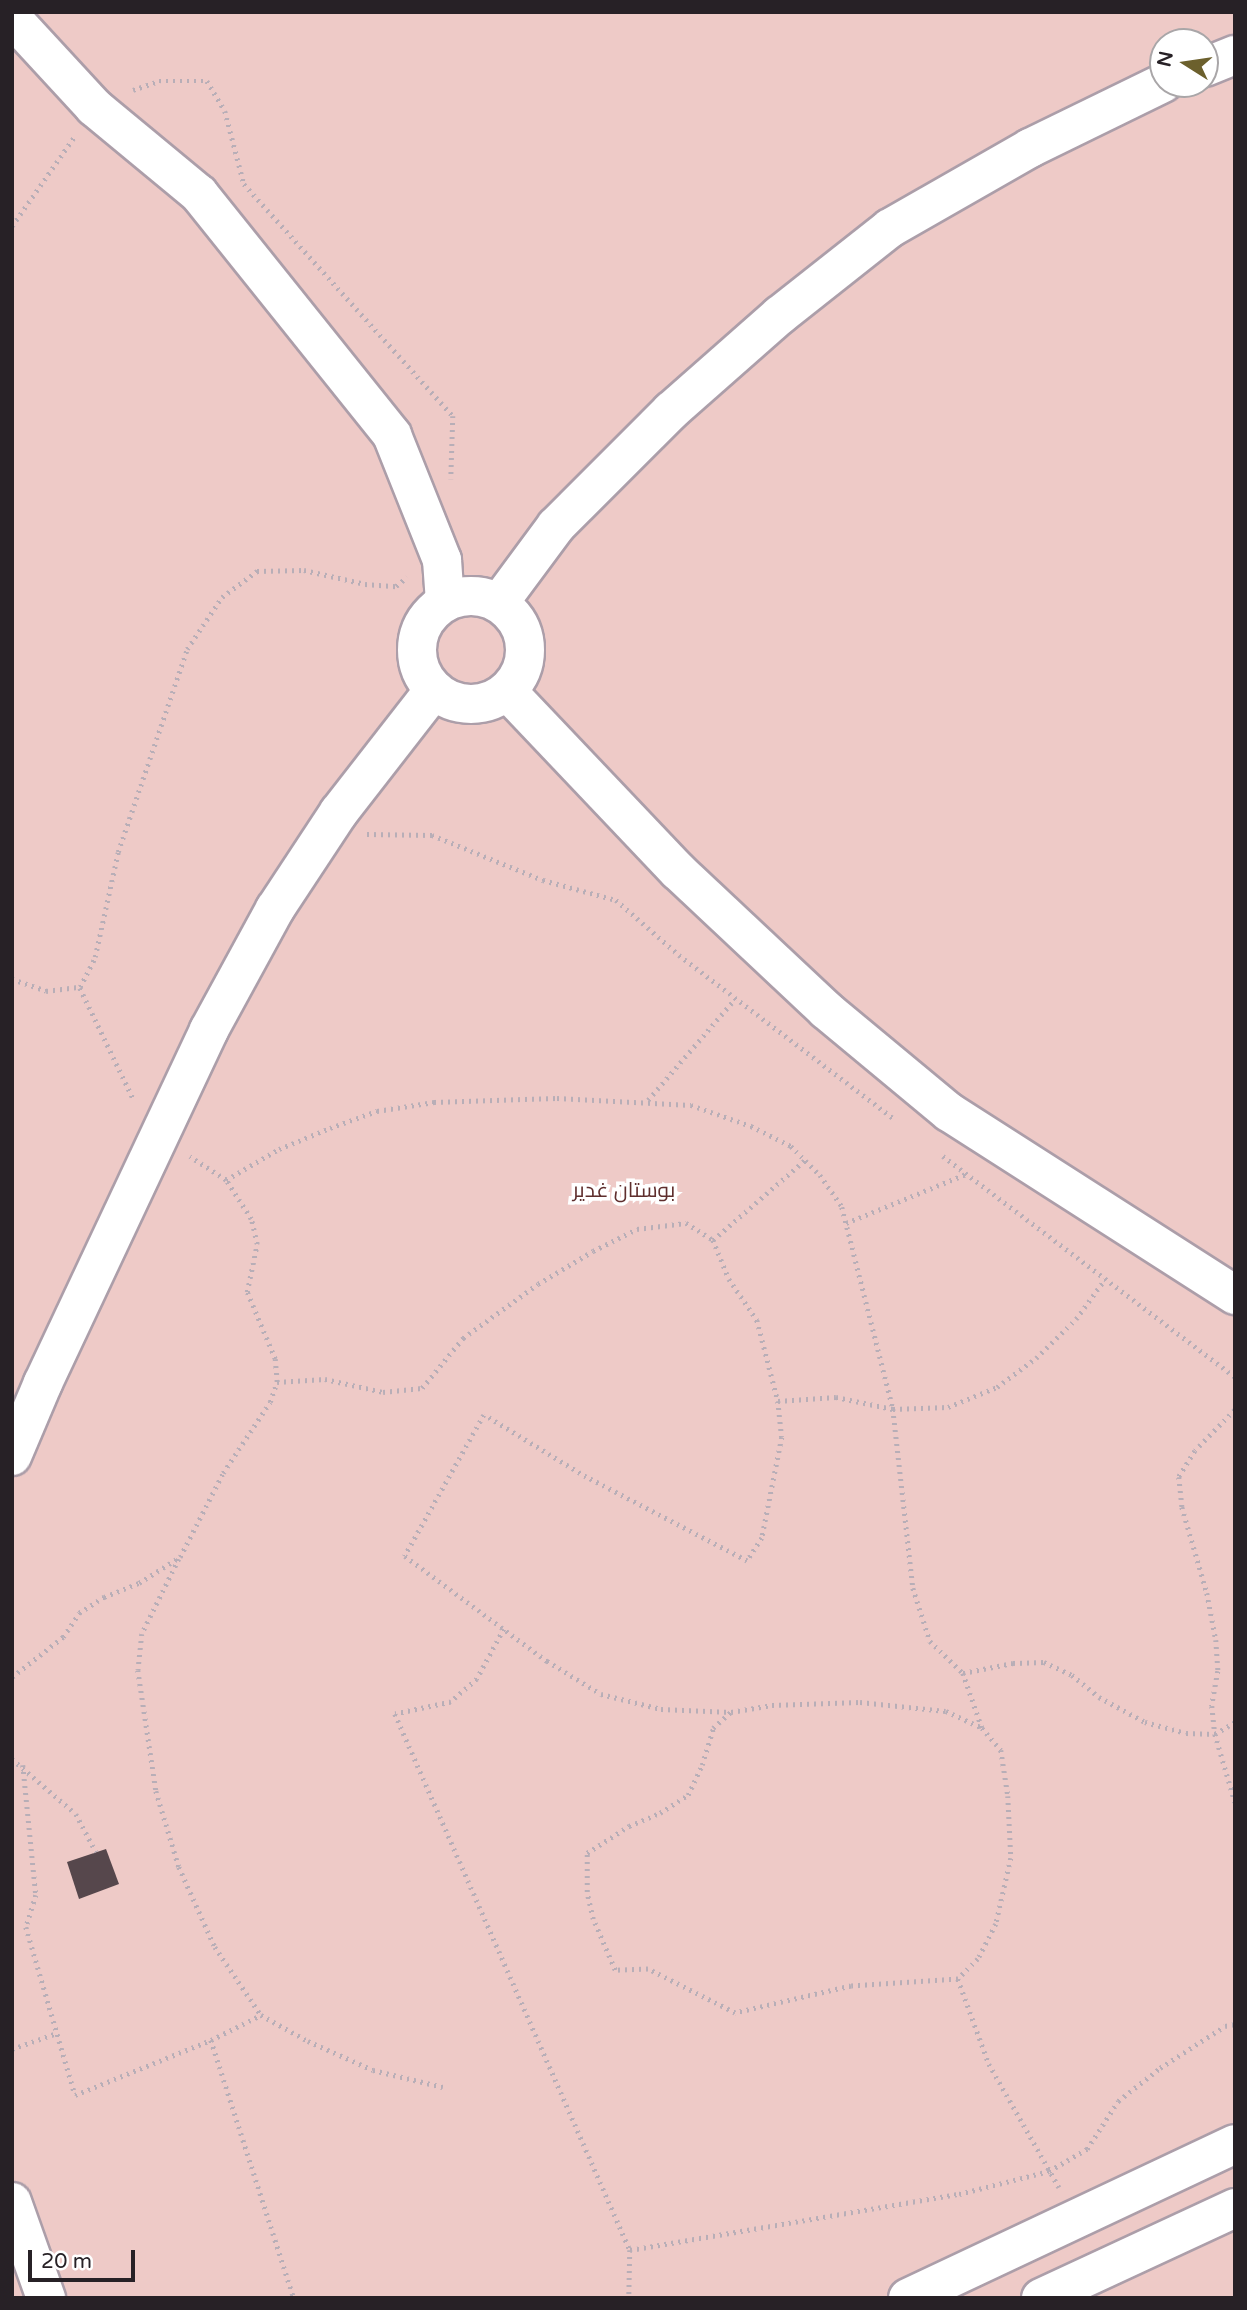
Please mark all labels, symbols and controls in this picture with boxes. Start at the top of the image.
north arrow [1149,28,1219,98]
text: N [1153,49,1178,69]
park label: بوستان غدیر [573,1178,675,1204]
scale bar [32,2236,138,2280]
text: 20 m [41,2249,92,2274]

